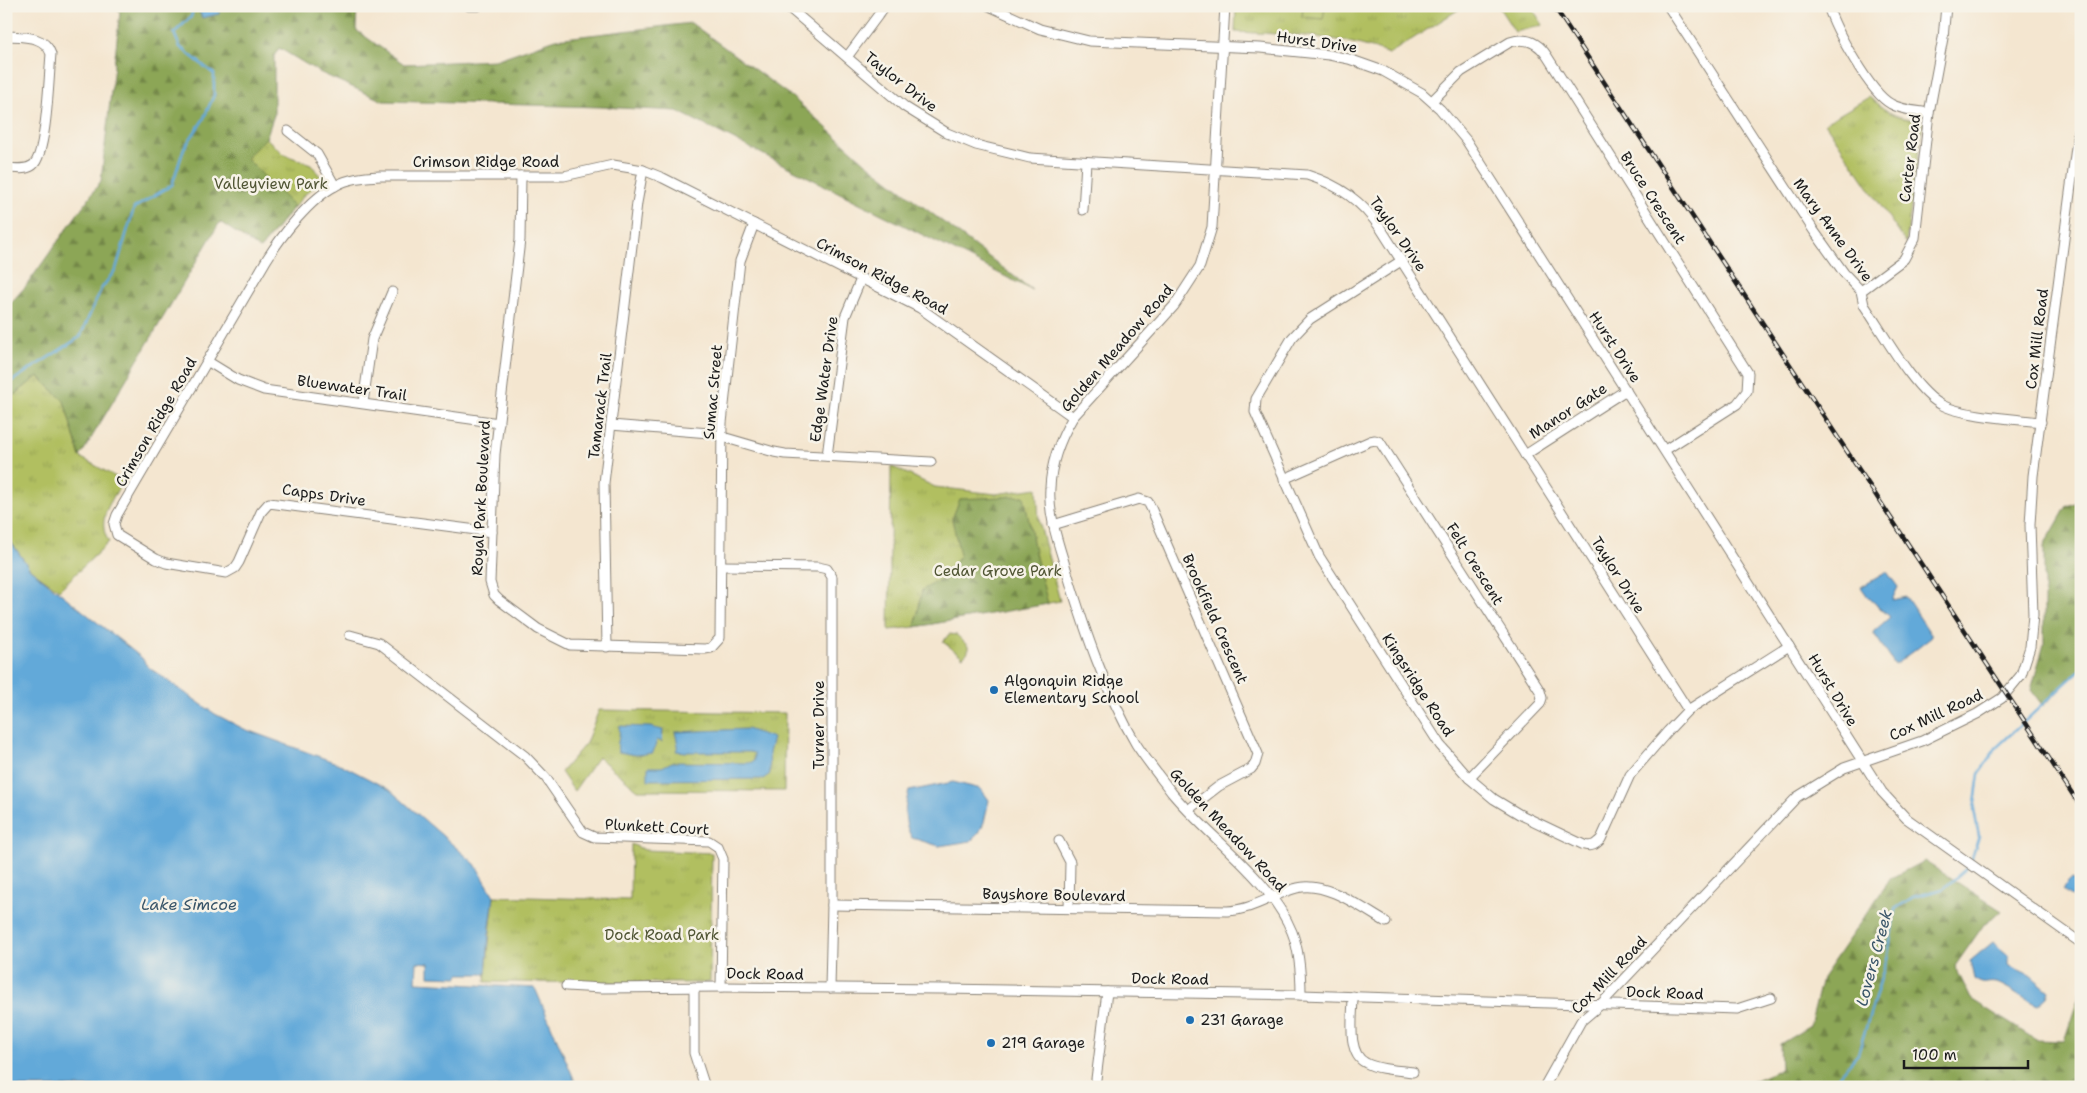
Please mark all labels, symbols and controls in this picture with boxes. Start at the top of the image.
street label: Hurst Drive [1275,26,1359,58]
street label: Taylor Drive [860,47,942,117]
street label: Carter Road [1895,112,1925,203]
street label: Bruce Crescent [1616,148,1690,248]
street label: Crimson Ridge Road [413,152,560,172]
park label: Valleyview Park [214,174,328,194]
street label: Mary Anne Drive [1789,174,1877,286]
street label: Taylor Drive [1365,192,1431,276]
street label: Crimson Ridge Road [813,233,952,319]
street label: Golden Meadow Road [1056,280,1178,416]
street label: Cox Mill Road [2021,287,2053,390]
street label: Hurst Drive [1584,307,1646,387]
street label: Edge Water Drive [805,315,843,443]
street label: Sumac Street [699,344,727,440]
street label: Tamarack Trail [584,351,617,460]
street label: Crimson Ridge Road [111,353,202,491]
street label: Bluewater Trail [296,370,409,406]
street label: Manor Gate [1525,378,1611,444]
street label: Royal Park Boulevard [467,419,495,576]
street label: Capps Drive [281,479,367,511]
street label: Felt Crescent [1442,519,1508,609]
street label: Taylor Drive [1586,533,1650,617]
street label: Brookfield Crescent [1177,551,1253,687]
park label: Cedar Grove Park [934,561,1062,581]
street label: Kingsridge Road [1377,630,1459,741]
street label: Hurst Drive [1803,650,1863,730]
place label: Algonquin Ridge Elementary School [1004,671,1140,708]
street label: Turner Drive [809,680,829,770]
marker: Algonquin Ridge Elementary School [988,684,1000,696]
street label: Cox Mill Road [1886,684,1986,745]
street label: Golden Meadow Road [1165,764,1291,897]
street label: Plunkett Court [604,814,710,840]
street label: Bayshore Boulevard [982,884,1126,906]
water label: Lake Simcoe [141,894,237,915]
water label: Lovers Creek [1851,907,1897,1009]
park label: Dock Road Park [605,925,719,945]
street label: Cox Mill Road [1567,931,1652,1018]
street label: Dock Road [726,963,804,985]
street label: Dock Road [1131,968,1209,990]
street label: Dock Road [1626,982,1705,1004]
place label: 231 Garage [1200,1010,1284,1030]
marker: 231 Garage [1184,1014,1196,1026]
place label: 219 Garage [1001,1033,1085,1053]
marker: 219 Garage [985,1037,997,1049]
scale bar [1904,1038,2028,1070]
text: 100 m [1912,1045,1957,1065]

